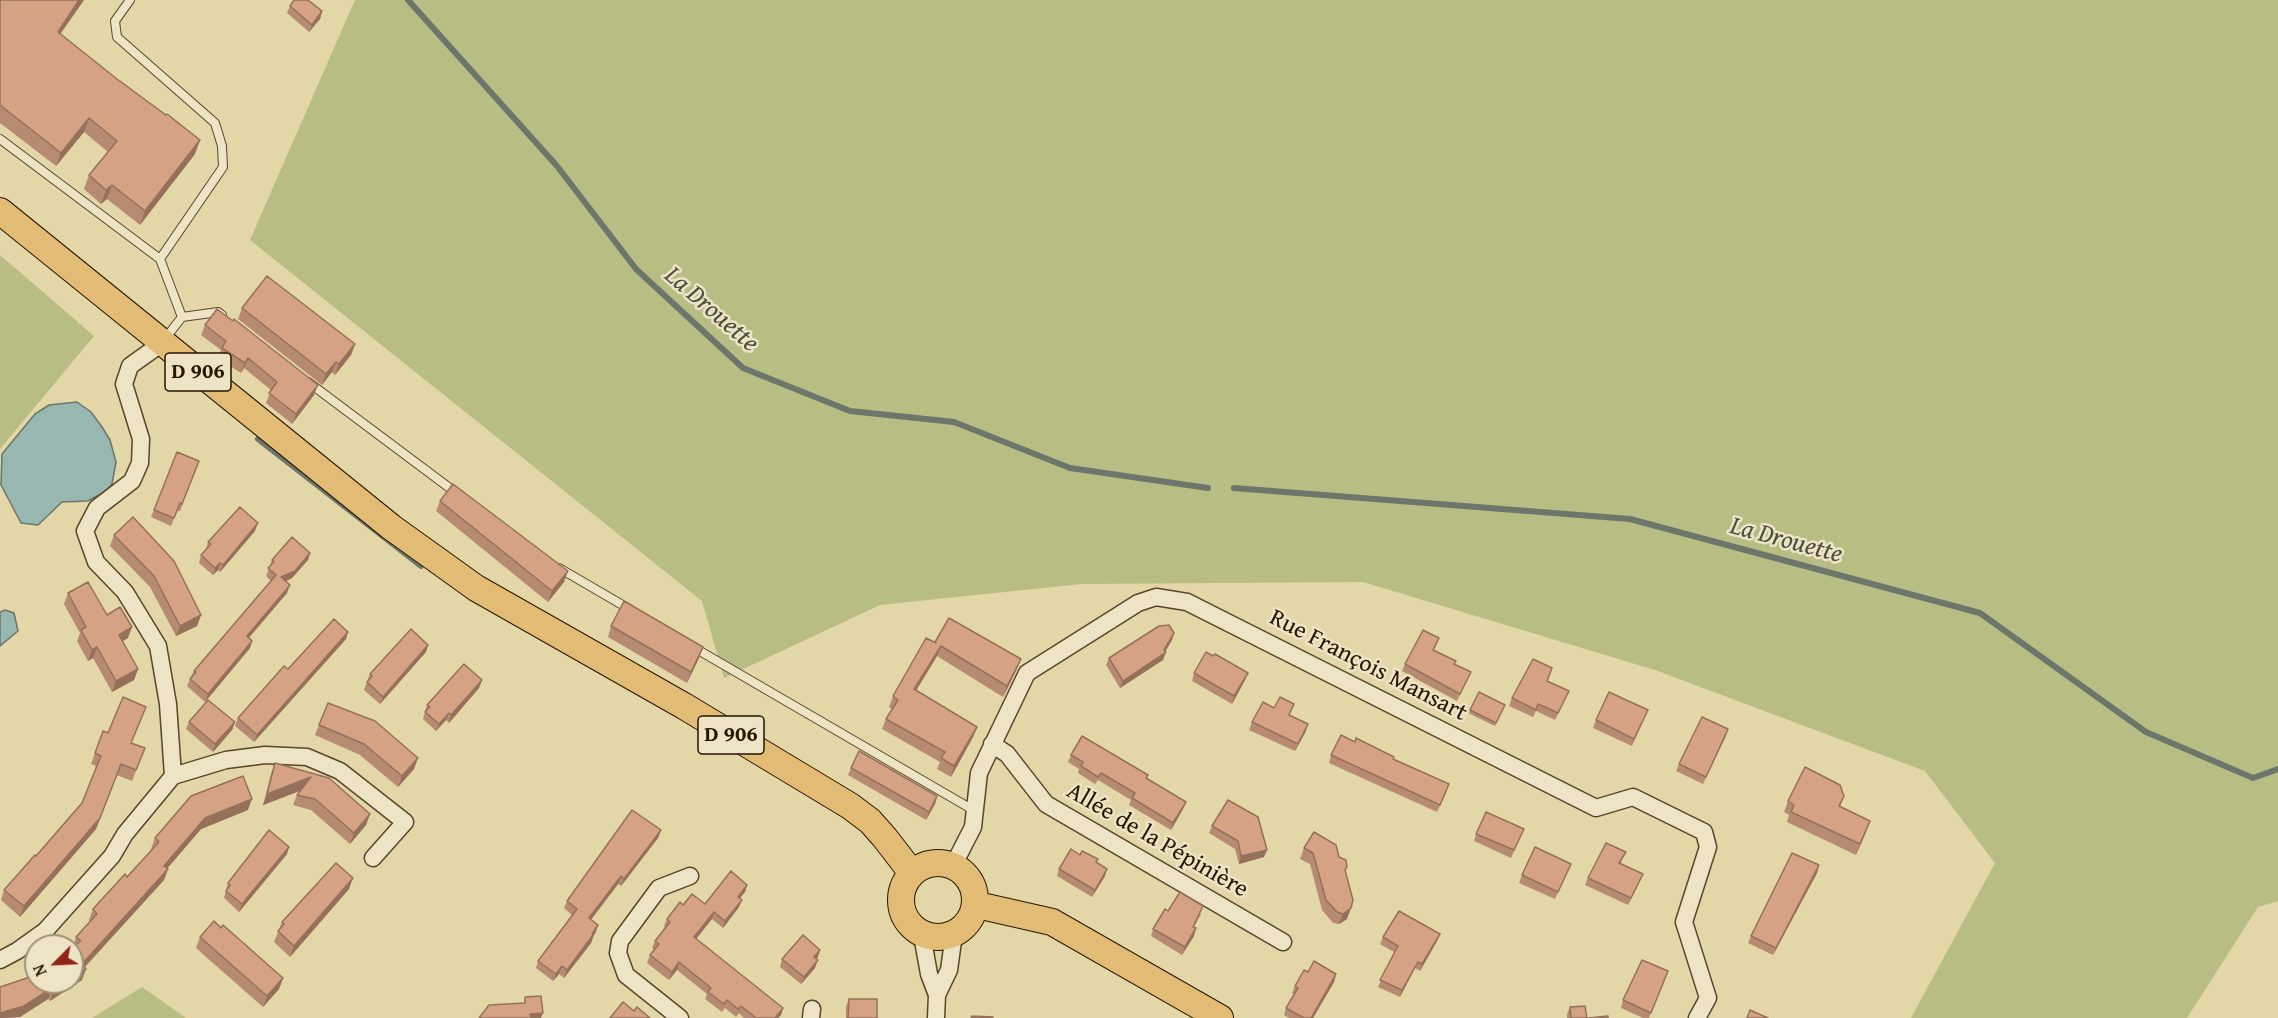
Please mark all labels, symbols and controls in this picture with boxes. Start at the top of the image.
water label: La Drouette [657,260,765,360]
road number: D 906 [165,353,231,391]
water label: La Drouette [1726,511,1846,571]
street label: Rue François Mansart [1264,604,1472,728]
road number: D 906 [698,716,764,754]
street label: Allée de la Pépinière [1061,777,1253,905]
north arrow [24,934,84,994]
text: N [26,961,53,980]

